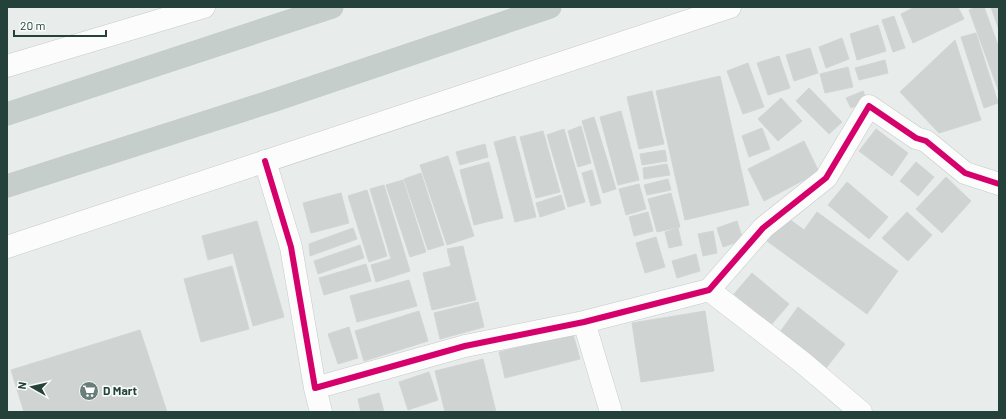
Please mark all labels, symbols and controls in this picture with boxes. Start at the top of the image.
scale bar [14,12,106,38]
text: 20 m [20,18,46,32]
north arrow [12,367,52,407]
supermarket icon: D Mart [78,380,100,402]
text: N [15,381,29,390]
place label: D Mart [103,383,137,397]

